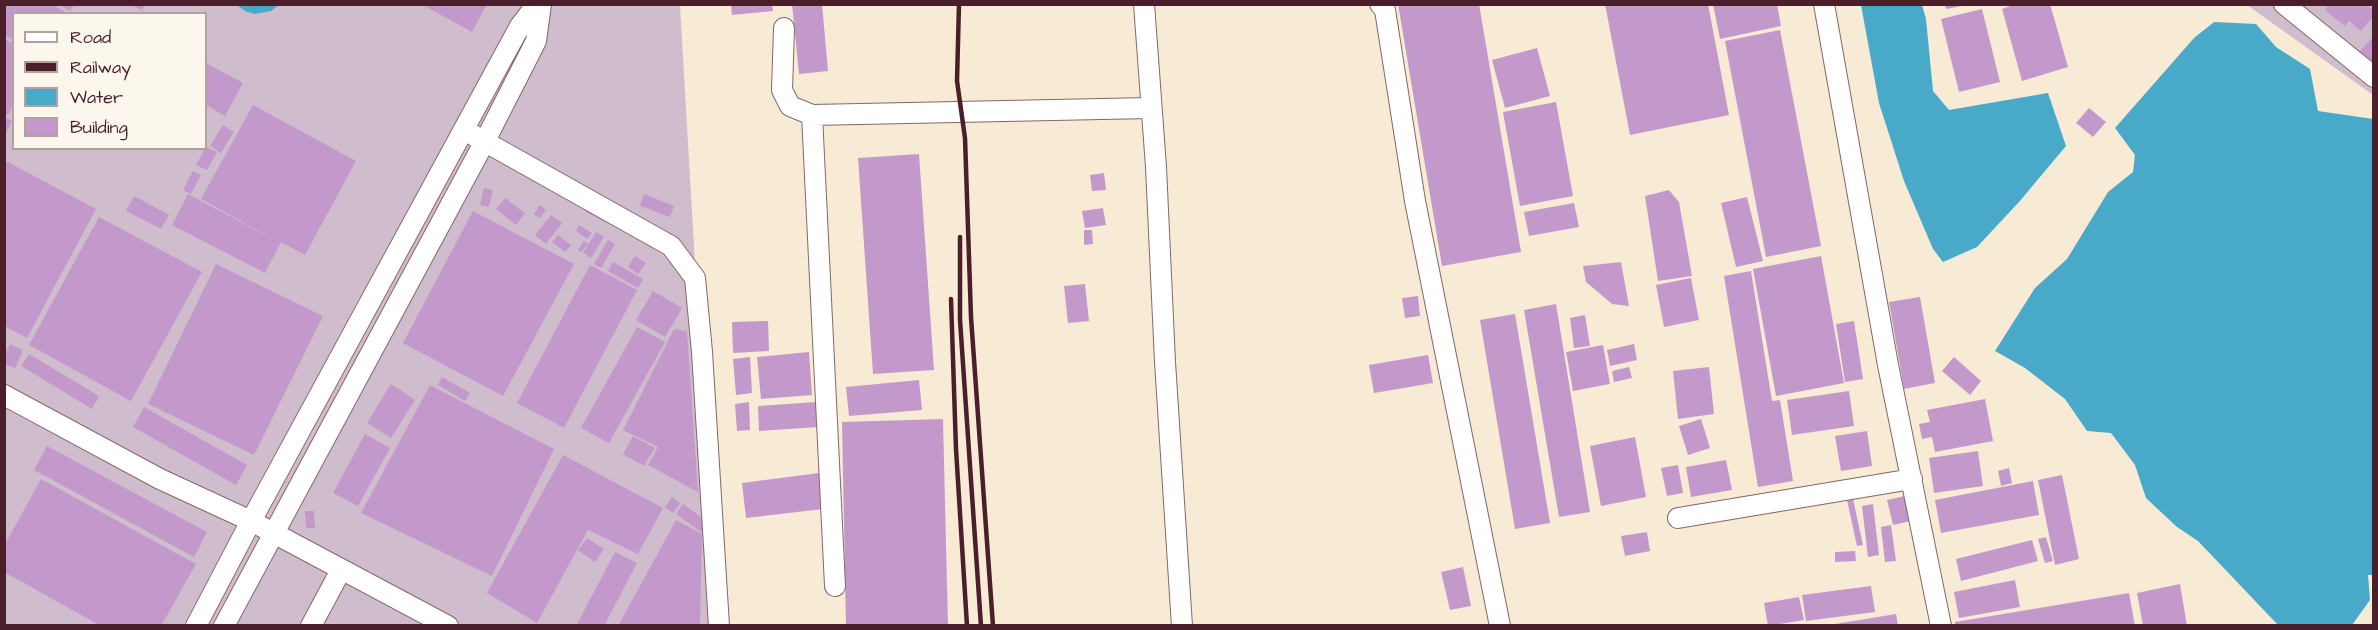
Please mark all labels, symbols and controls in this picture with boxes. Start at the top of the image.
legend [12,12,207,150]
text: Road [70,25,111,50]
text: Railway [70,55,131,80]
text: Water [70,85,123,110]
text: Building [70,115,128,140]

